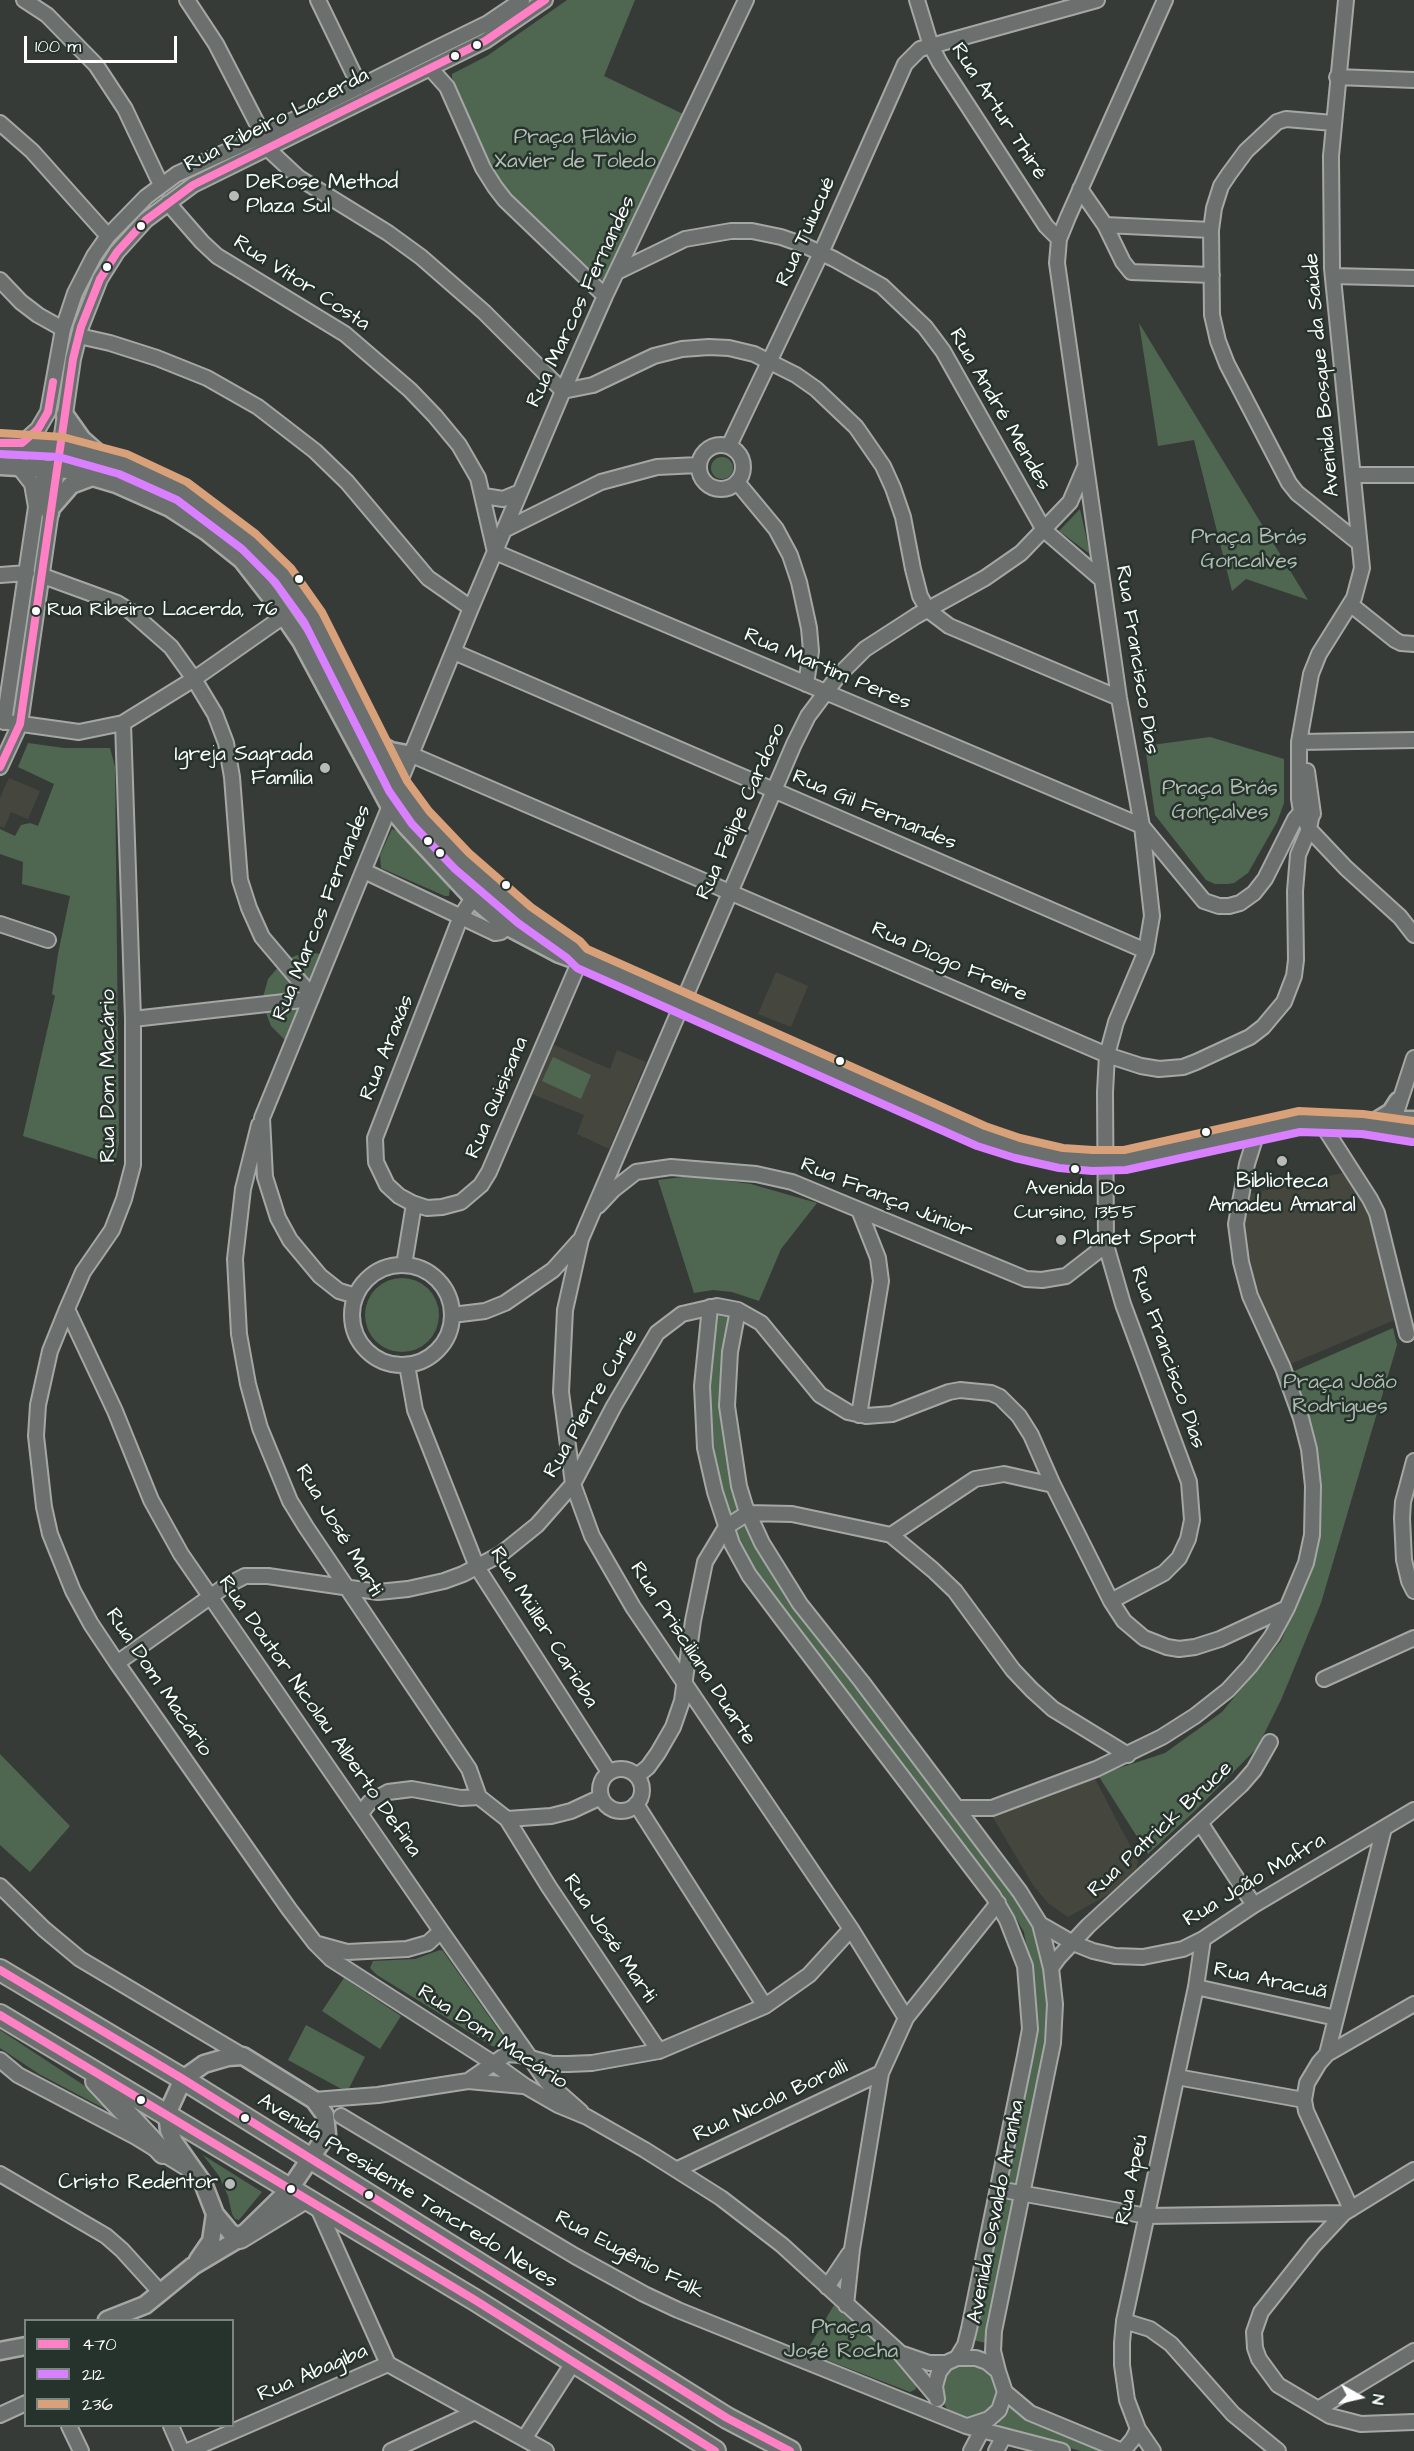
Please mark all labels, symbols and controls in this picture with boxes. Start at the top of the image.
scale bar [27,24,180,62]
text: 100 m [35,34,81,59]
unlabelled marker [471,39,483,51]
street label: Rua Artur Thiré [944,39,1052,185]
unlabelled marker [449,50,461,62]
street label: Rua Ribeiro Lacerda [180,63,374,179]
park label: Praça Flávio Xavier de Toledo [494,126,656,176]
place label: DeRose Method Plaza Sul [246,171,398,221]
street label: Rua Tuiucué [772,173,842,291]
marker: DeRose Method Plaza Sul [227,189,241,203]
street label: Rua Marcos Fernandes [522,192,642,412]
unlabelled marker [135,220,147,232]
street label: Rua Vitor Costa [228,230,374,338]
street label: Avenida Bosque da Saúde [1300,252,1346,498]
unlabelled marker [101,261,113,273]
street label: Rua André Mendes [942,325,1056,495]
park label: Praça Brás Goncalves [1191,526,1307,576]
street label: Rua Francisco Dias [1109,564,1163,756]
unlabelled marker [293,573,305,585]
place label: Rua Ribeiro Lacerda, 76 [47,599,278,623]
marker: Rua Ribeiro Lacerda, 76 [30,605,42,617]
street label: Rua Martim Peres [740,623,914,717]
street label: Rua Felipe Cardoso [692,720,792,904]
place label: Igreja Sagrada Família [174,743,313,793]
marker: Igreja Sagrada Família [318,761,332,775]
street label: Rua Gil Fernandes [788,765,960,857]
park label: Praça Brás Gonçalves [1162,777,1278,827]
street label: Rua Marcos Fernandes [268,802,378,1024]
unlabelled marker [422,835,434,847]
unlabelled marker [434,847,446,859]
unlabelled marker [500,879,512,891]
street label: Rua Diogo Freire [867,917,1031,1009]
street label: Rua Dom Macário [97,989,123,1163]
street label: Rua Araxás [355,992,421,1104]
street label: Rua Quisisana [461,1033,535,1163]
unlabelled marker [834,1055,846,1067]
unlabelled marker [1200,1126,1212,1138]
street label: Rua França Júnior [796,1153,976,1245]
marker: Biblioteca Amadeu Amaral [1275,1154,1289,1168]
marker: Avenida Do Cursino, 1355 [1069,1163,1081,1175]
place label: Biblioteca Amadeu Amaral [1208,1170,1356,1220]
place label: Avenida Do Cursino, 1355 [1014,1178,1136,1225]
place label: Planet Sport [1073,1227,1196,1253]
marker: Planet Sport [1054,1233,1068,1247]
street label: Rua Francisco Dias [1124,1264,1210,1452]
street label: Rua Pierre Curie [539,1325,645,1483]
park label: Praça João Rodrigues [1283,1371,1397,1421]
street label: Rua José Marti [289,1461,387,1601]
street label: Rua Müller Carioba [483,1543,603,1713]
street label: Rua Prisciliana Duarte [623,1558,761,1750]
street label: Rua Doutor Nicolau Alberto Defina [212,1571,426,1863]
street label: Rua Dom Macário [99,1604,217,1762]
street label: Rua Patrick Bruce [1083,1757,1239,1903]
street label: Rua João Mafra [1179,1829,1331,1933]
street label: Rua José Marti [557,1870,661,2008]
street label: Rua Aracuã [1211,1958,1329,2006]
street label: Rua Dom Macário [412,1980,572,2096]
street label: Rua Nicola Boralli [690,2055,852,2149]
street label: Avenida Presidente Tancredo Neves [252,2089,562,2295]
unlabelled marker [135,2094,147,2106]
street label: Avenida Osvaldo Aranha [963,2098,1031,2326]
unlabelled marker [239,2112,251,2124]
street label: Rua Apeú [1111,2132,1155,2228]
place label: Cristo Redentor [58,2171,218,2197]
marker: Cristo Redentor [223,2177,237,2191]
unlabelled marker [285,2183,297,2195]
unlabelled marker [363,2189,375,2201]
street label: Rua Eugênio Falk [550,2206,708,2306]
park label: Praça José Rocha [784,2316,898,2366]
legend [24,2319,234,2427]
text: 470 [82,2332,117,2357]
street label: Rua Abagiba [254,2340,372,2408]
text: 212 [82,2362,105,2387]
north arrow [1330,2367,1390,2427]
text: 236 [82,2392,113,2417]
text: N [1366,2393,1389,2406]

